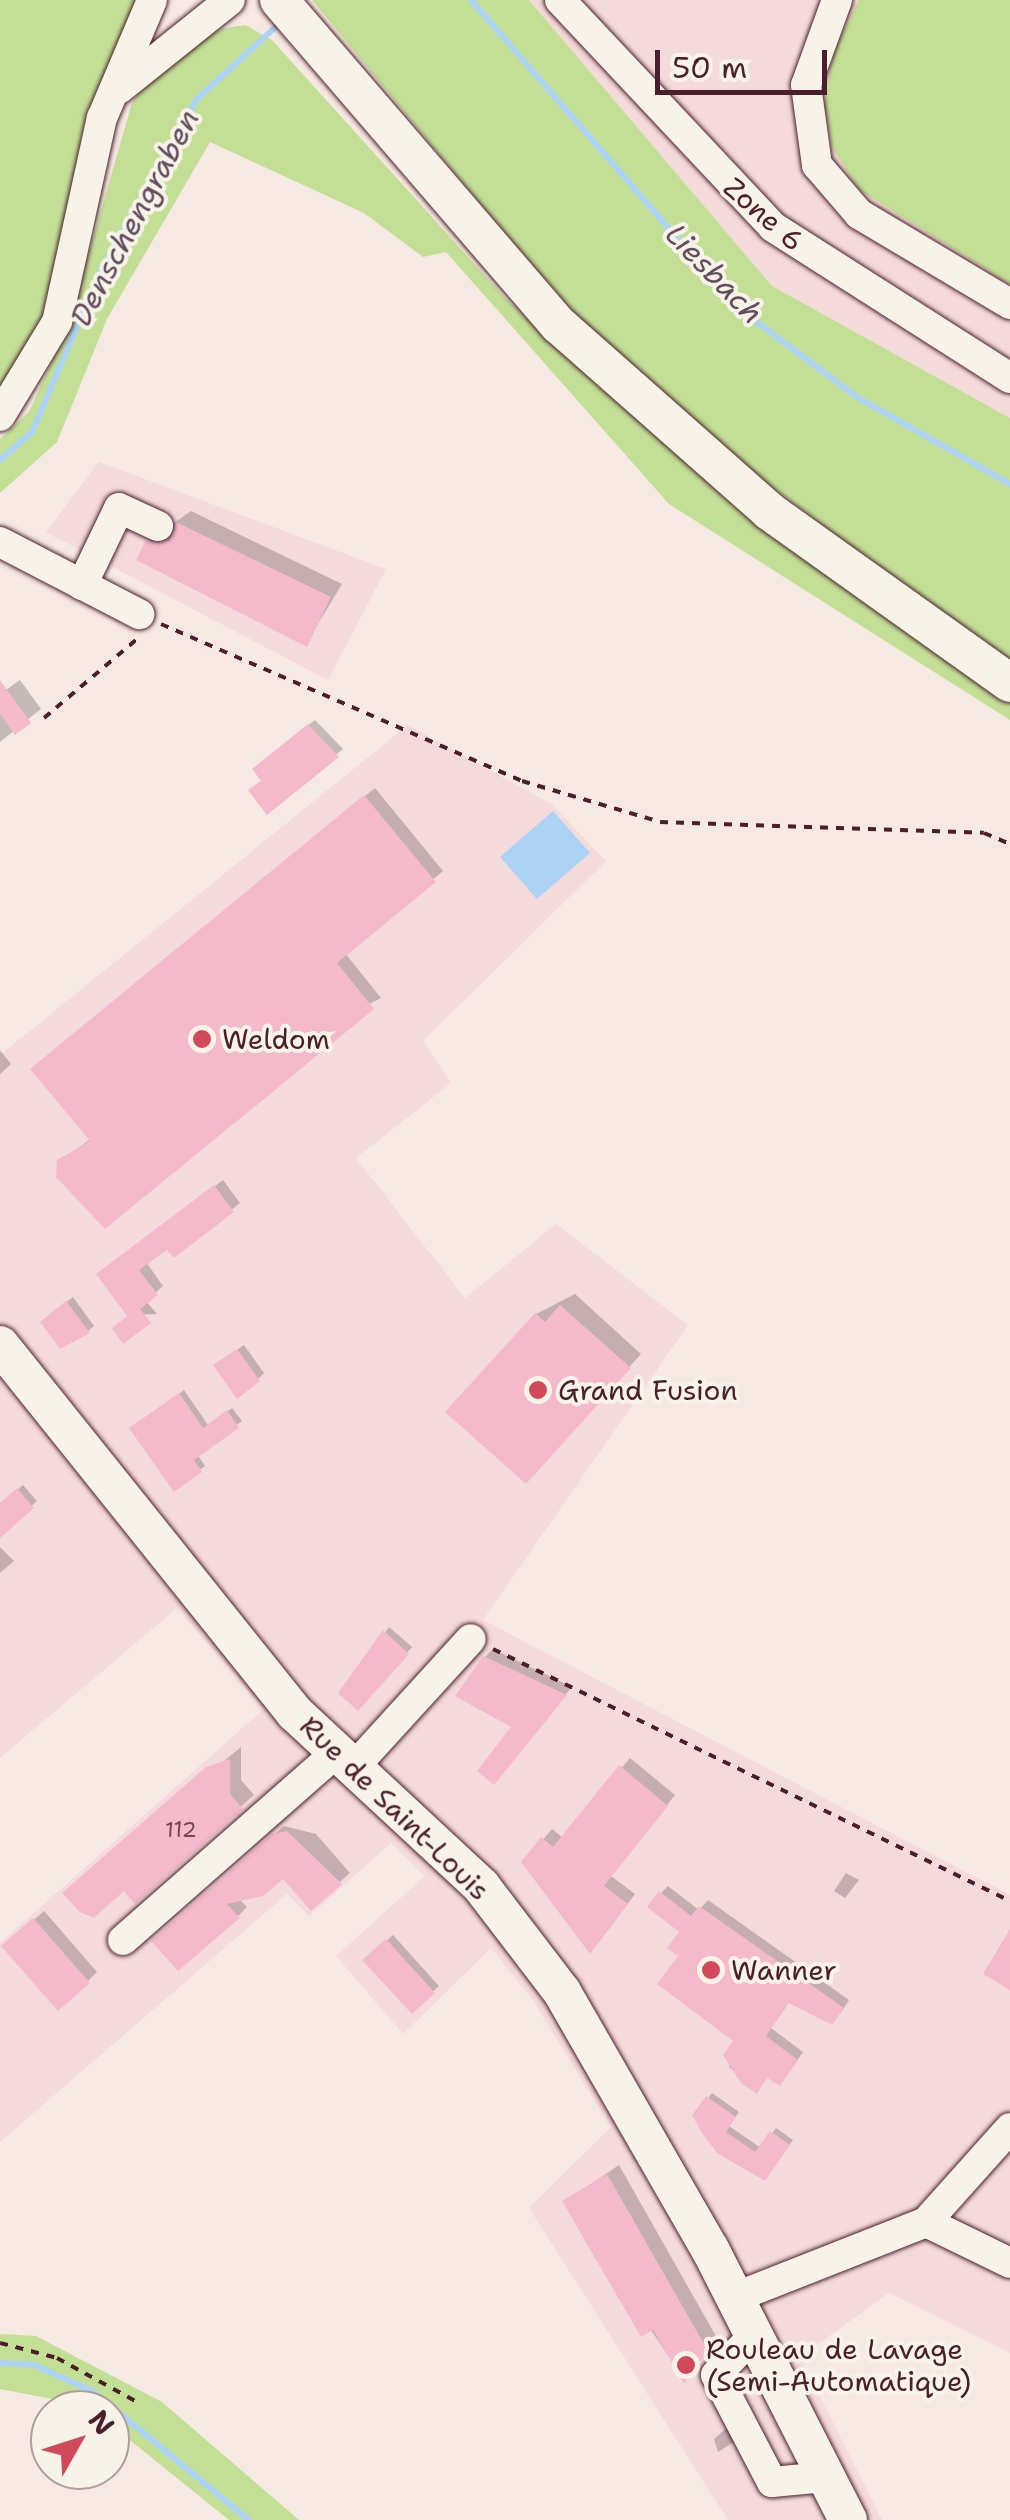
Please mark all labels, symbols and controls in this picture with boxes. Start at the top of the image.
scale bar [660,30,832,92]
text: 50 m [672,47,747,88]
water label: Denschengraben [63,104,207,332]
street label: Zone 6 [717,170,811,258]
water label: Liesbach [658,217,770,331]
place label: Weldom [222,1022,330,1056]
marker: Weldom [191,1028,213,1050]
place label: Grand Fusion [558,1373,738,1407]
marker: Grand Fusion [527,1379,549,1401]
street label: Rue de Saint-Louis [293,1709,497,1907]
house number: 112 [165,1817,197,1843]
place label: Wanner [731,1953,837,1987]
marker: Wanner [700,1959,722,1981]
place label: Rouleau de Lavage (Semi-Automatique) [706,2332,971,2398]
marker: Rouleau de Lavage (Semi-Automatique) [675,2354,697,2376]
north arrow [30,2390,130,2490]
text: N [80,2402,124,2443]

